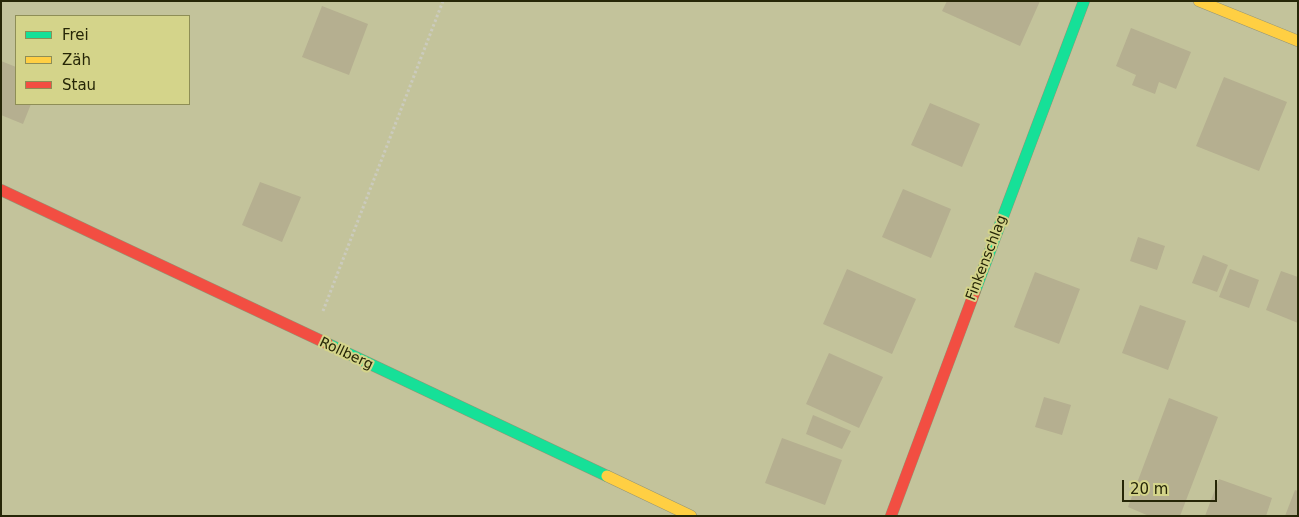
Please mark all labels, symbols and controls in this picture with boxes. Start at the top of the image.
legend [15,15,190,105]
text: Frei [62,26,89,44]
text: Zäh [62,51,91,69]
text: Stau [62,76,96,94]
street label: Finkenschlag [963,213,1011,303]
street label: Rollberg [316,334,376,374]
scale bar [1124,470,1219,502]
text: 20 m [1130,480,1168,498]

